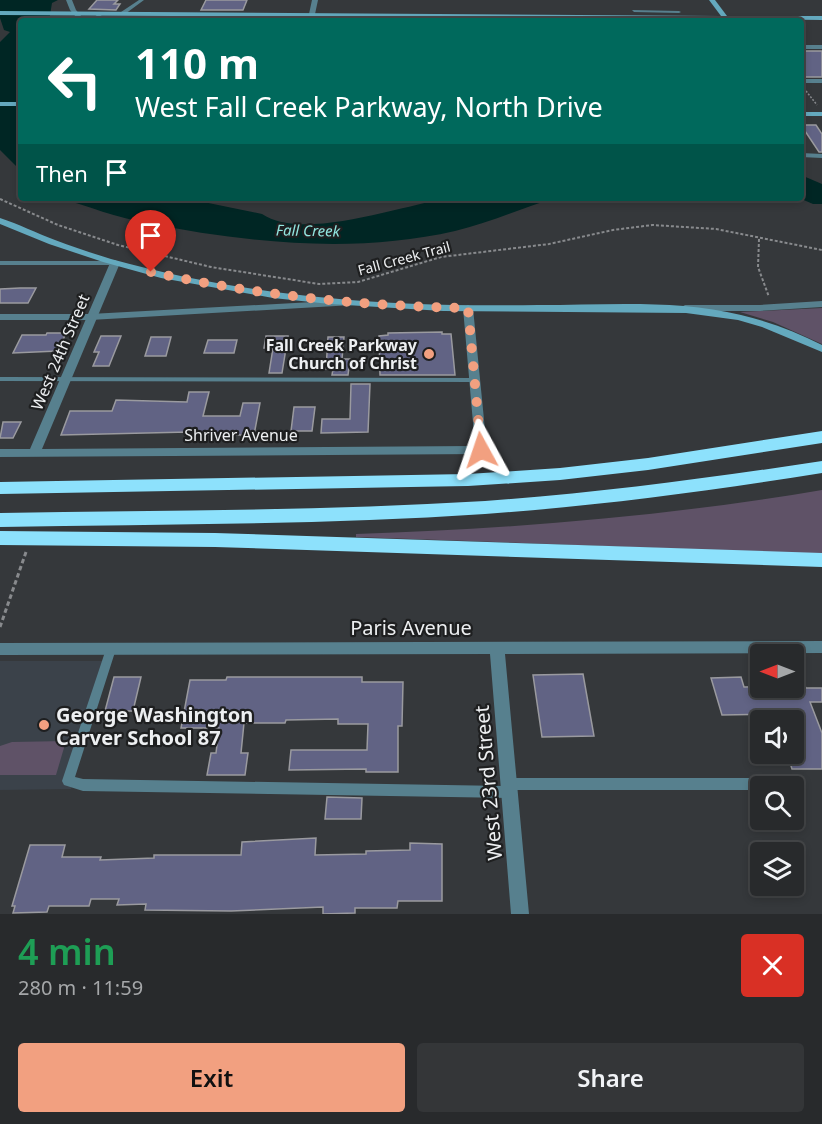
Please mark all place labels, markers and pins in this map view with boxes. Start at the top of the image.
pin [125,210,176,272]
place label: Fall Creek Parkway Church of Christ [266,334,418,374]
marker: Fall Creek Parkway Church of Christ [422,347,436,361]
place label: George Washington Carver School 87 [56,701,253,751]
marker: George Washington Carver School 87 [37,718,51,732]

